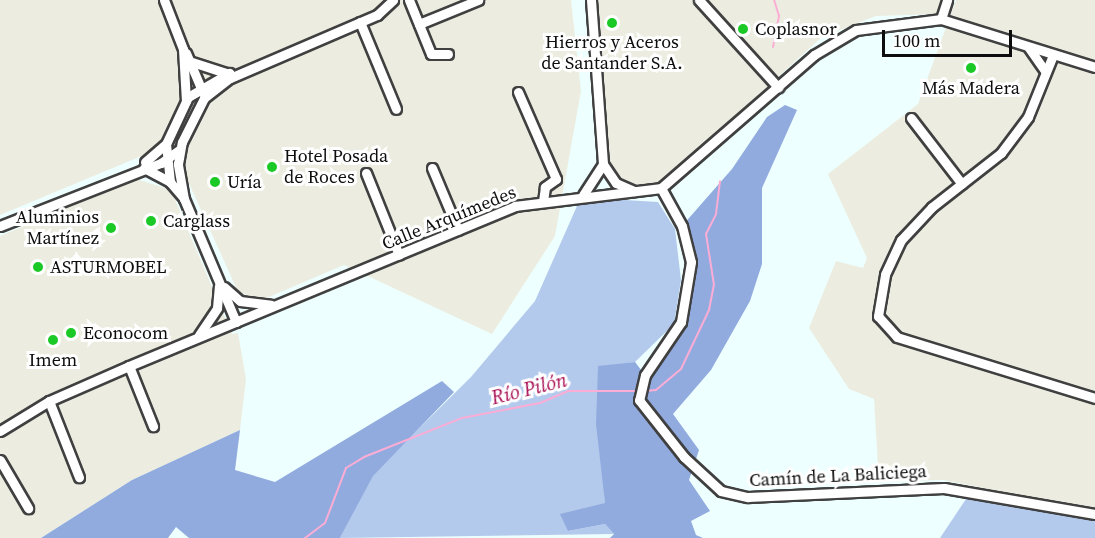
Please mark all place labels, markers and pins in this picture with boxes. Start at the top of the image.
marker: Hierros y Aceros de Santander S.A. [605,16,619,30]
place label: Coplasnor [755,18,837,40]
marker: Coplasnor [736,22,750,36]
place label: Hierros y Aceros de Santander S.A. [541,32,683,74]
marker: Más Madera [964,61,978,75]
place label: Más Madera [922,77,1020,99]
place label: Hotel Posada de Roces [284,146,388,188]
marker: Hotel Posada de Roces [265,160,279,174]
place label: Uría [227,171,262,193]
marker: Uría [208,175,222,189]
place label: Aluminios Martínez [16,207,99,250]
place label: Carglass [163,210,230,232]
marker: Carglass [144,214,158,228]
marker: Aluminios Martínez [104,221,118,235]
place label: ASTURMOBEL [50,256,167,278]
marker: ASTURMOBEL [31,260,45,274]
place label: Econocom [83,322,168,344]
marker: Econocom [64,326,78,340]
marker: Imem [46,333,60,347]
place label: Imem [29,349,77,371]

